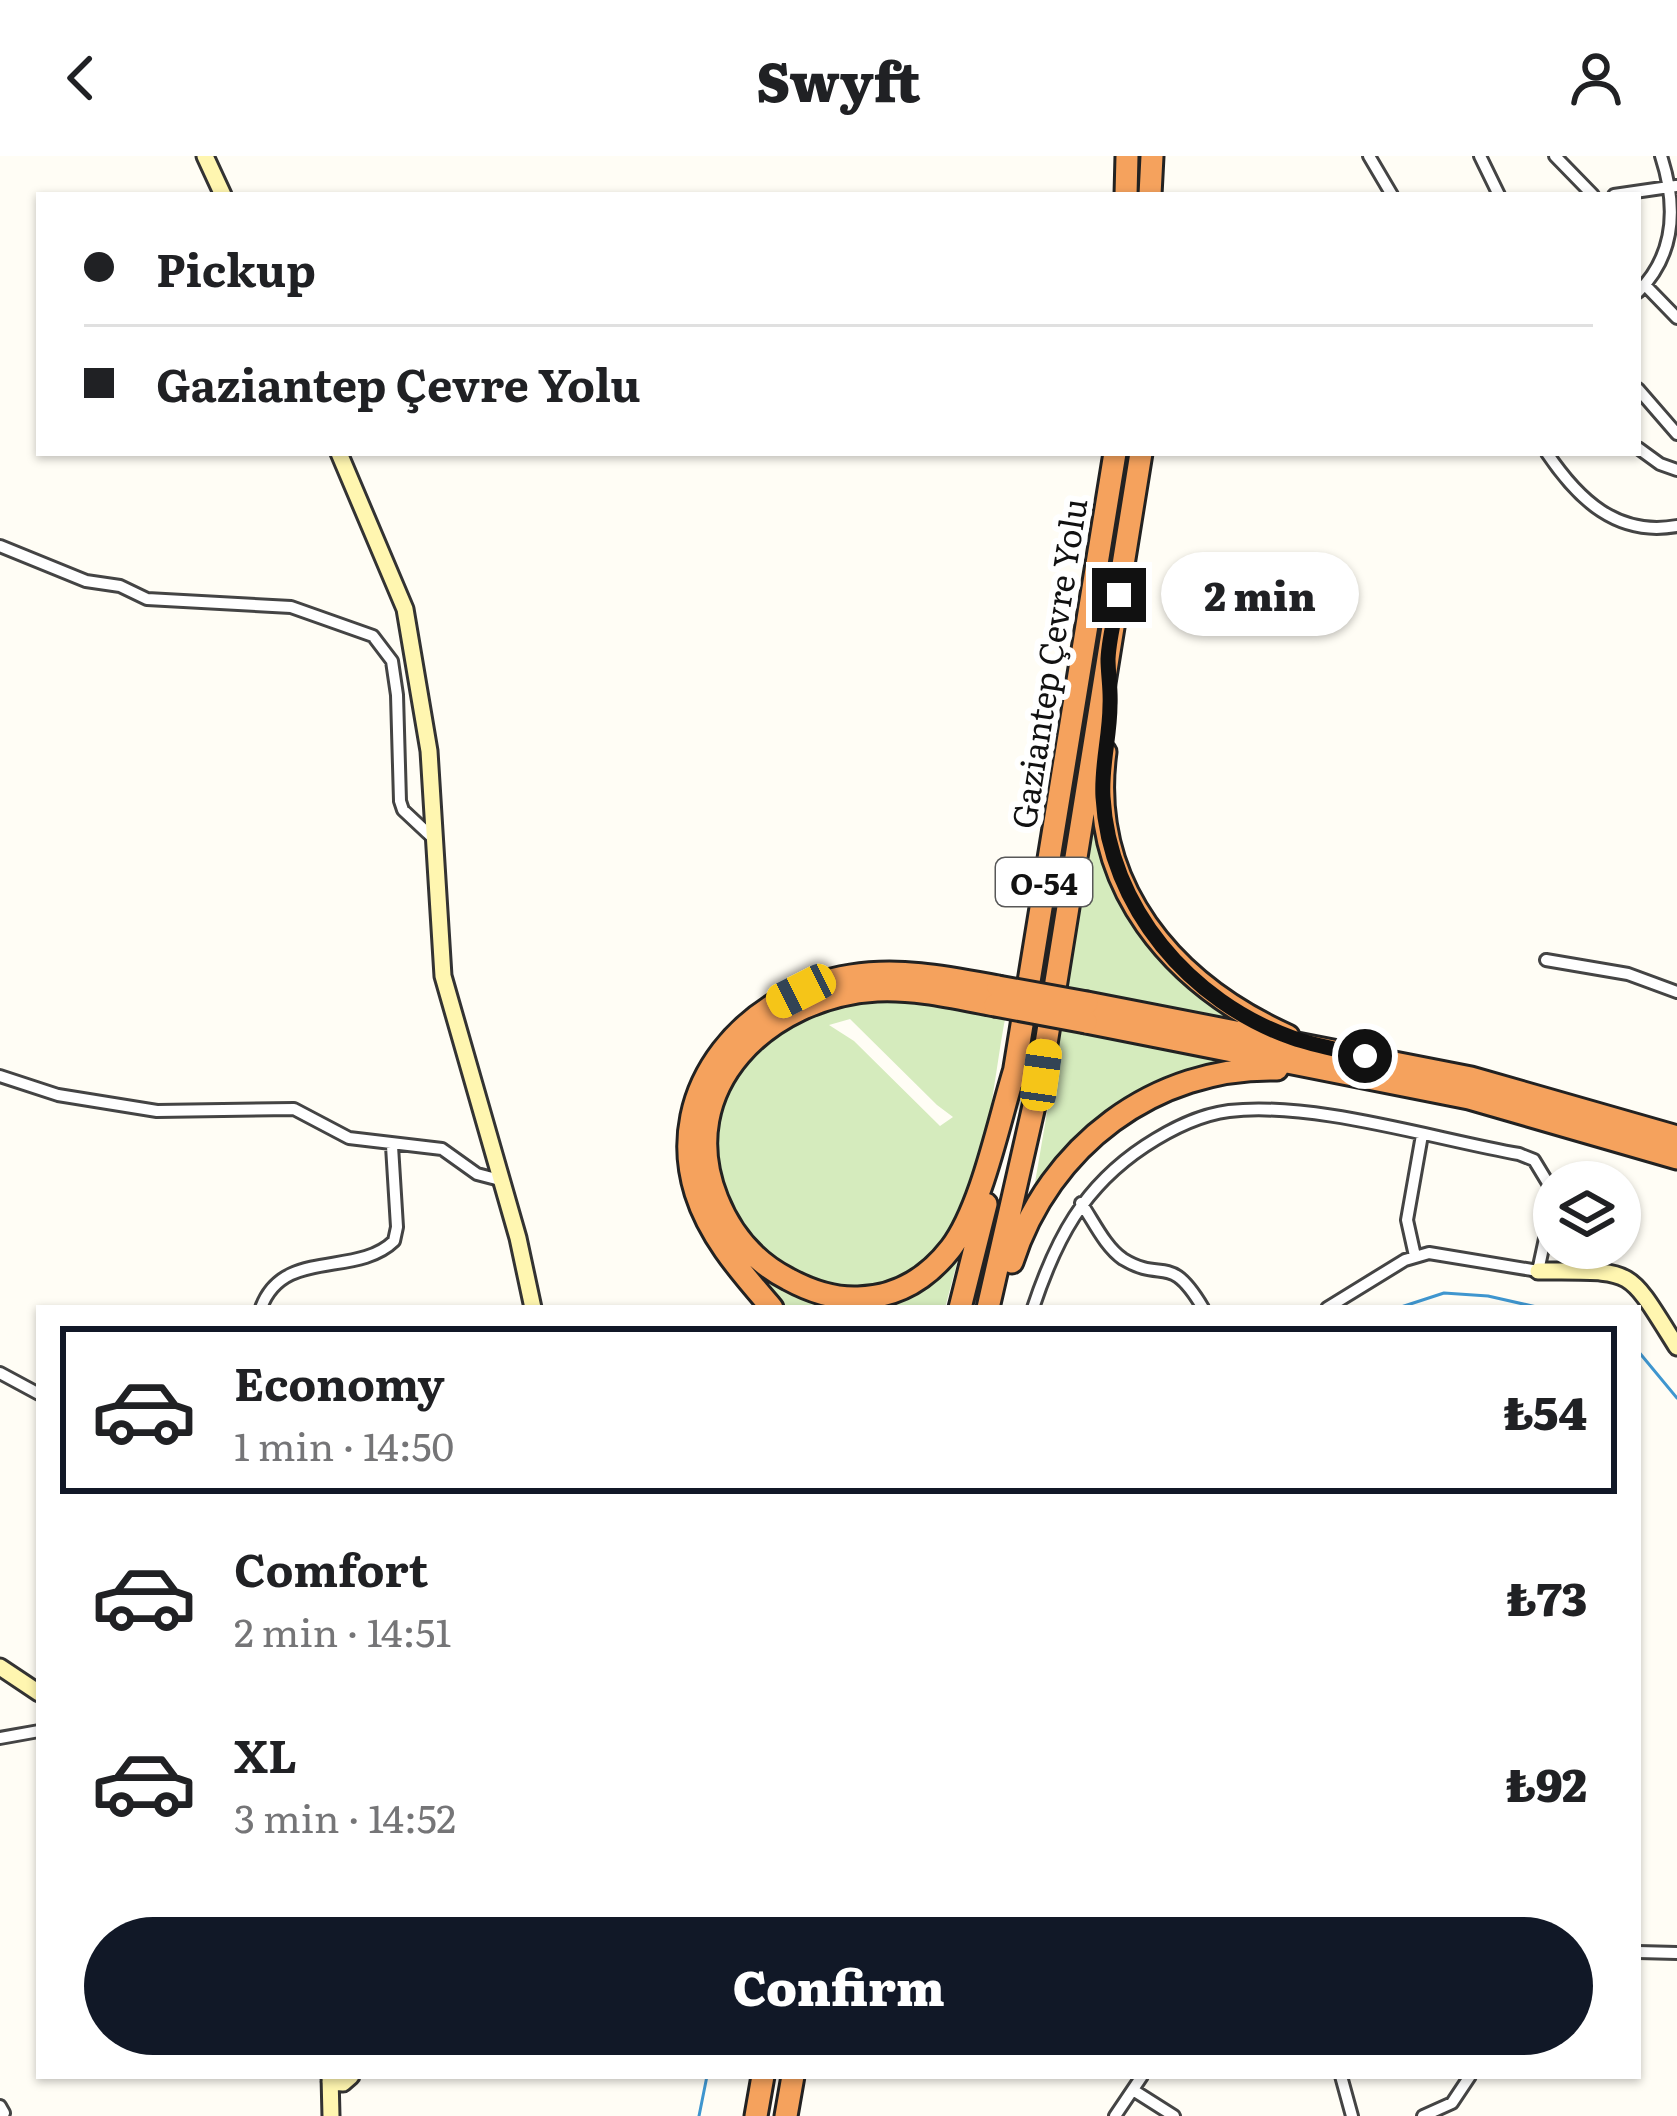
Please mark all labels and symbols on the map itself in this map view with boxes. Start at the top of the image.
street label: Gaziantep Çevre Yolu [997,494,1097,832]
callout: 2 min [1161,553,1359,637]
route end [1092,568,1146,622]
road number: O-54 [996,858,1092,906]
car [761,959,841,1023]
route start [1338,1029,1392,1083]
car [1018,1037,1064,1113]

